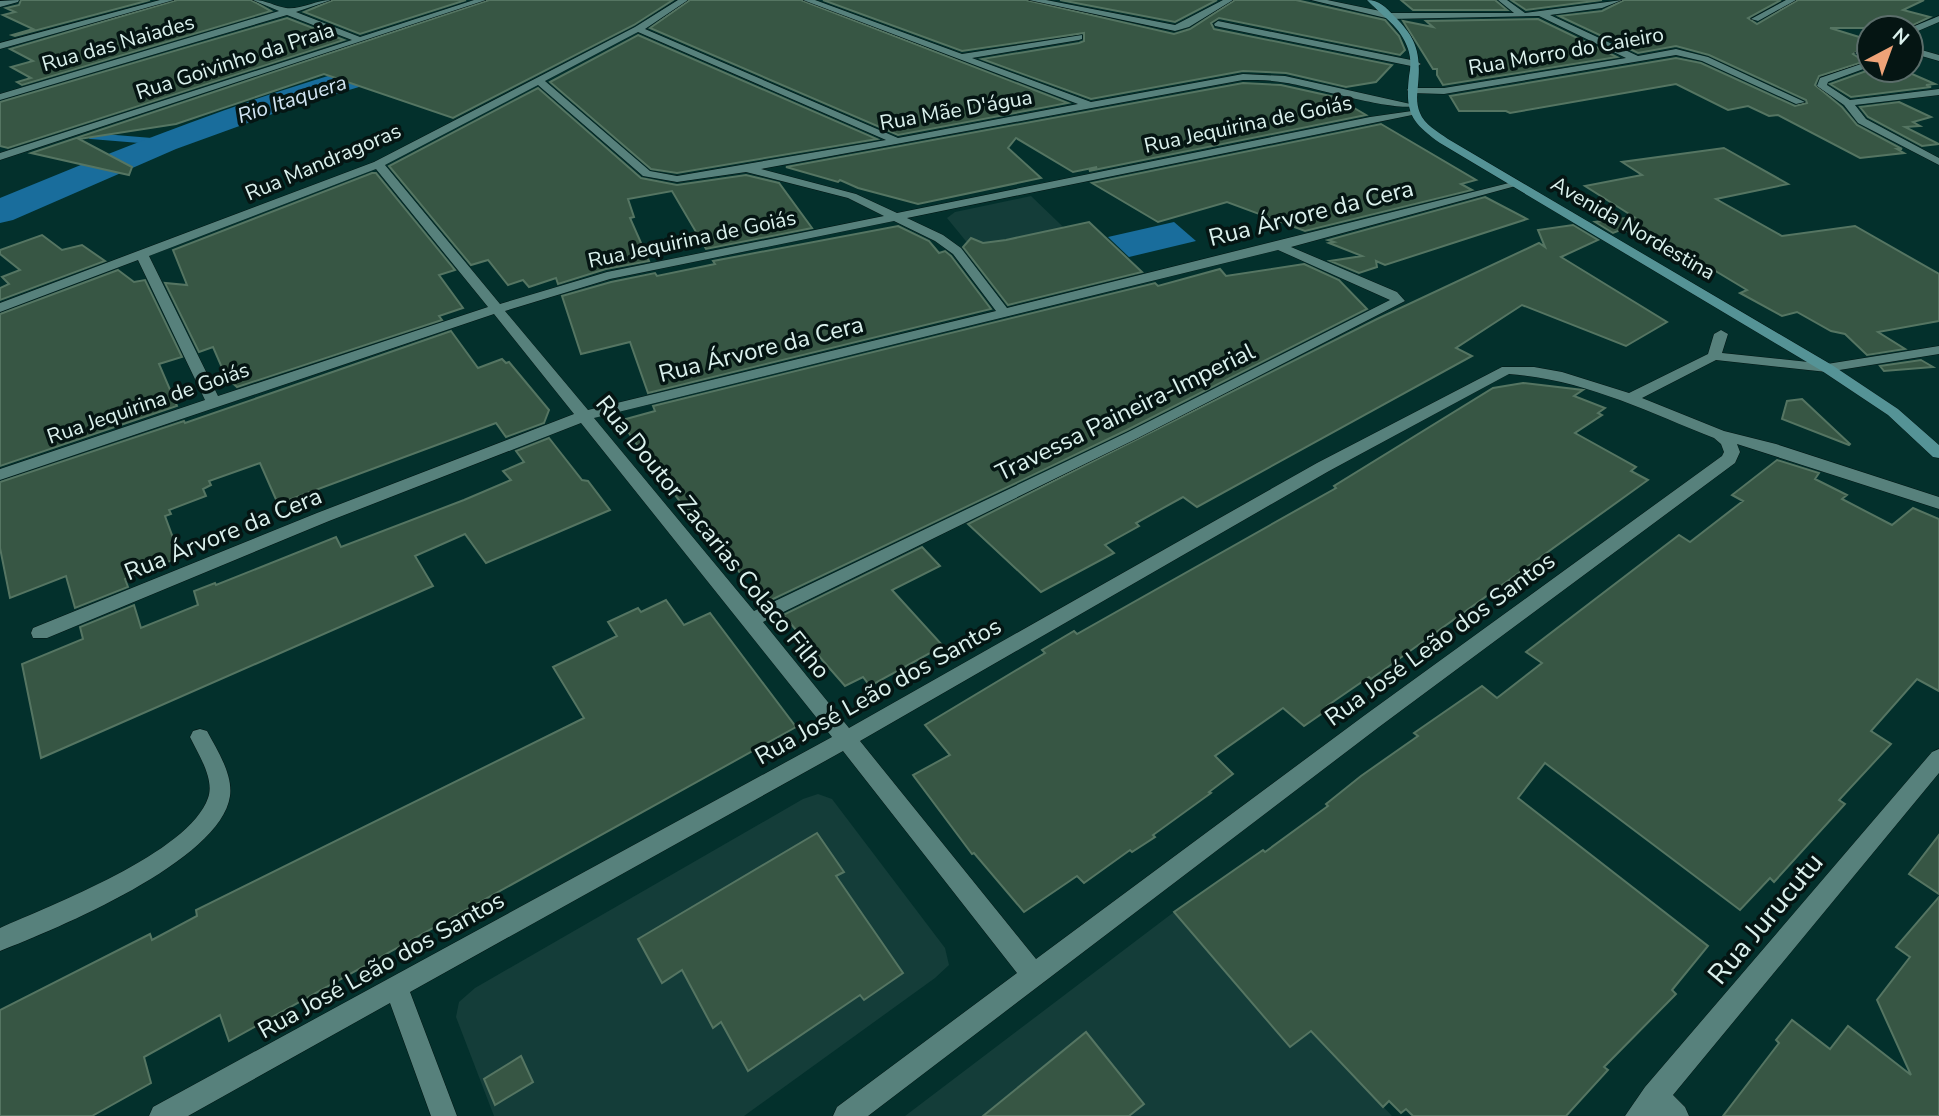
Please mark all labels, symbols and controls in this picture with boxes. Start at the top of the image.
street label: Rua das Naiades [38,8,198,78]
north arrow [1855,14,1925,84]
street label: Rua Goivinho da Praia [132,16,338,106]
street label: Rua Morro do Caieiro [1466,20,1666,82]
text: N [1887,22,1914,51]
water label: Rio Itaquera [234,68,350,130]
street label: Rua Mãe D'água [877,83,1035,137]
street label: Rua Jequirina de Goiás [1141,88,1355,160]
street label: Rua Mandragoras [241,117,405,207]
street label: Avenida Nordestina [1546,170,1720,286]
street label: Rua Árvore da Cera [1205,172,1417,254]
street label: Rua Jequirina de Goiás [585,203,799,275]
street label: Rua Árvore da Cera [655,308,867,390]
street label: Travessa Paineira-Imperial [990,335,1260,489]
street label: Rua Jequirina de Goiás [43,355,253,451]
street label: Rua Doutor Zacarias Colaco Filho [589,389,837,685]
street label: Rua Árvore da Cera [120,480,326,588]
street label: Rua José Leão dos Santos [1318,545,1562,733]
street label: Rua José Leão dos Santos [749,610,1007,772]
street label: Rua Jurucutu [1699,845,1832,993]
street label: Rua José Leão dos Santos [252,884,510,1046]

